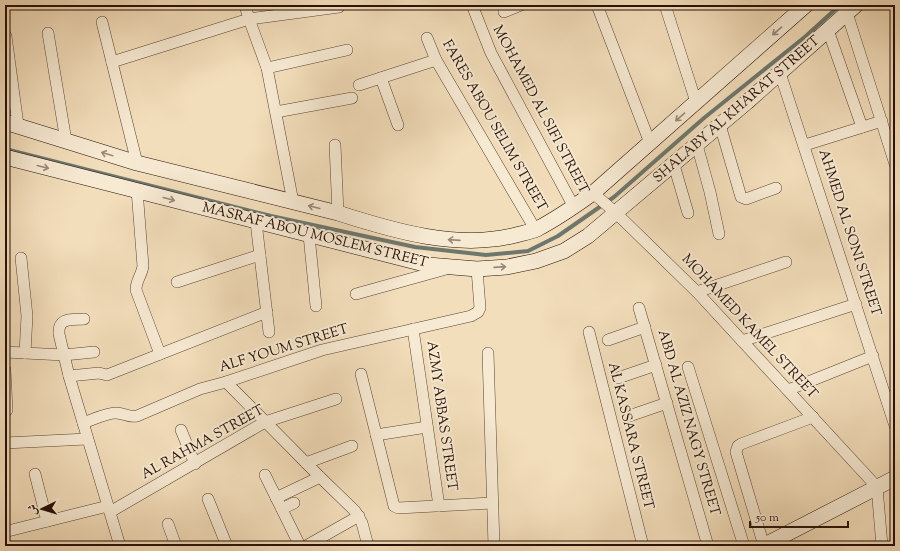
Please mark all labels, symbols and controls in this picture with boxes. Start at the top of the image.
street label: MOHAMED AL SIFI STREET [487,22,593,198]
one-way arrow [772,26,782,35]
street label: SHALABY AL KHARAT STREET [649,32,825,188]
street label: FARES ABOU SELIM STREET [437,36,552,216]
one-way arrow [674,112,685,121]
street label: AHMED AL SONI STREET [813,147,886,319]
one-way arrow [101,150,114,157]
one-way arrow [36,164,49,171]
one-way arrow [162,196,175,203]
street label: MASRAF ABOU MOSLEM STREET [200,198,430,274]
one-way arrow [308,203,321,210]
one-way arrow [448,237,461,244]
street label: MOHAMED KAMEL STREET [676,250,822,404]
one-way arrow [493,264,506,271]
street label: ALF YOUM STREET [217,320,351,378]
street label: ABD AL AZIZ NAGY STREET [652,328,724,519]
street label: AZMY ABBAS STREET [421,340,461,492]
street label: AL KASSARA STREET [602,360,658,512]
street label: AL RAHMA STREET [138,401,268,485]
north arrow [22,489,62,529]
scale bar [750,503,848,529]
text: ش [25,504,41,516]
text: 50 m [755,509,779,527]

